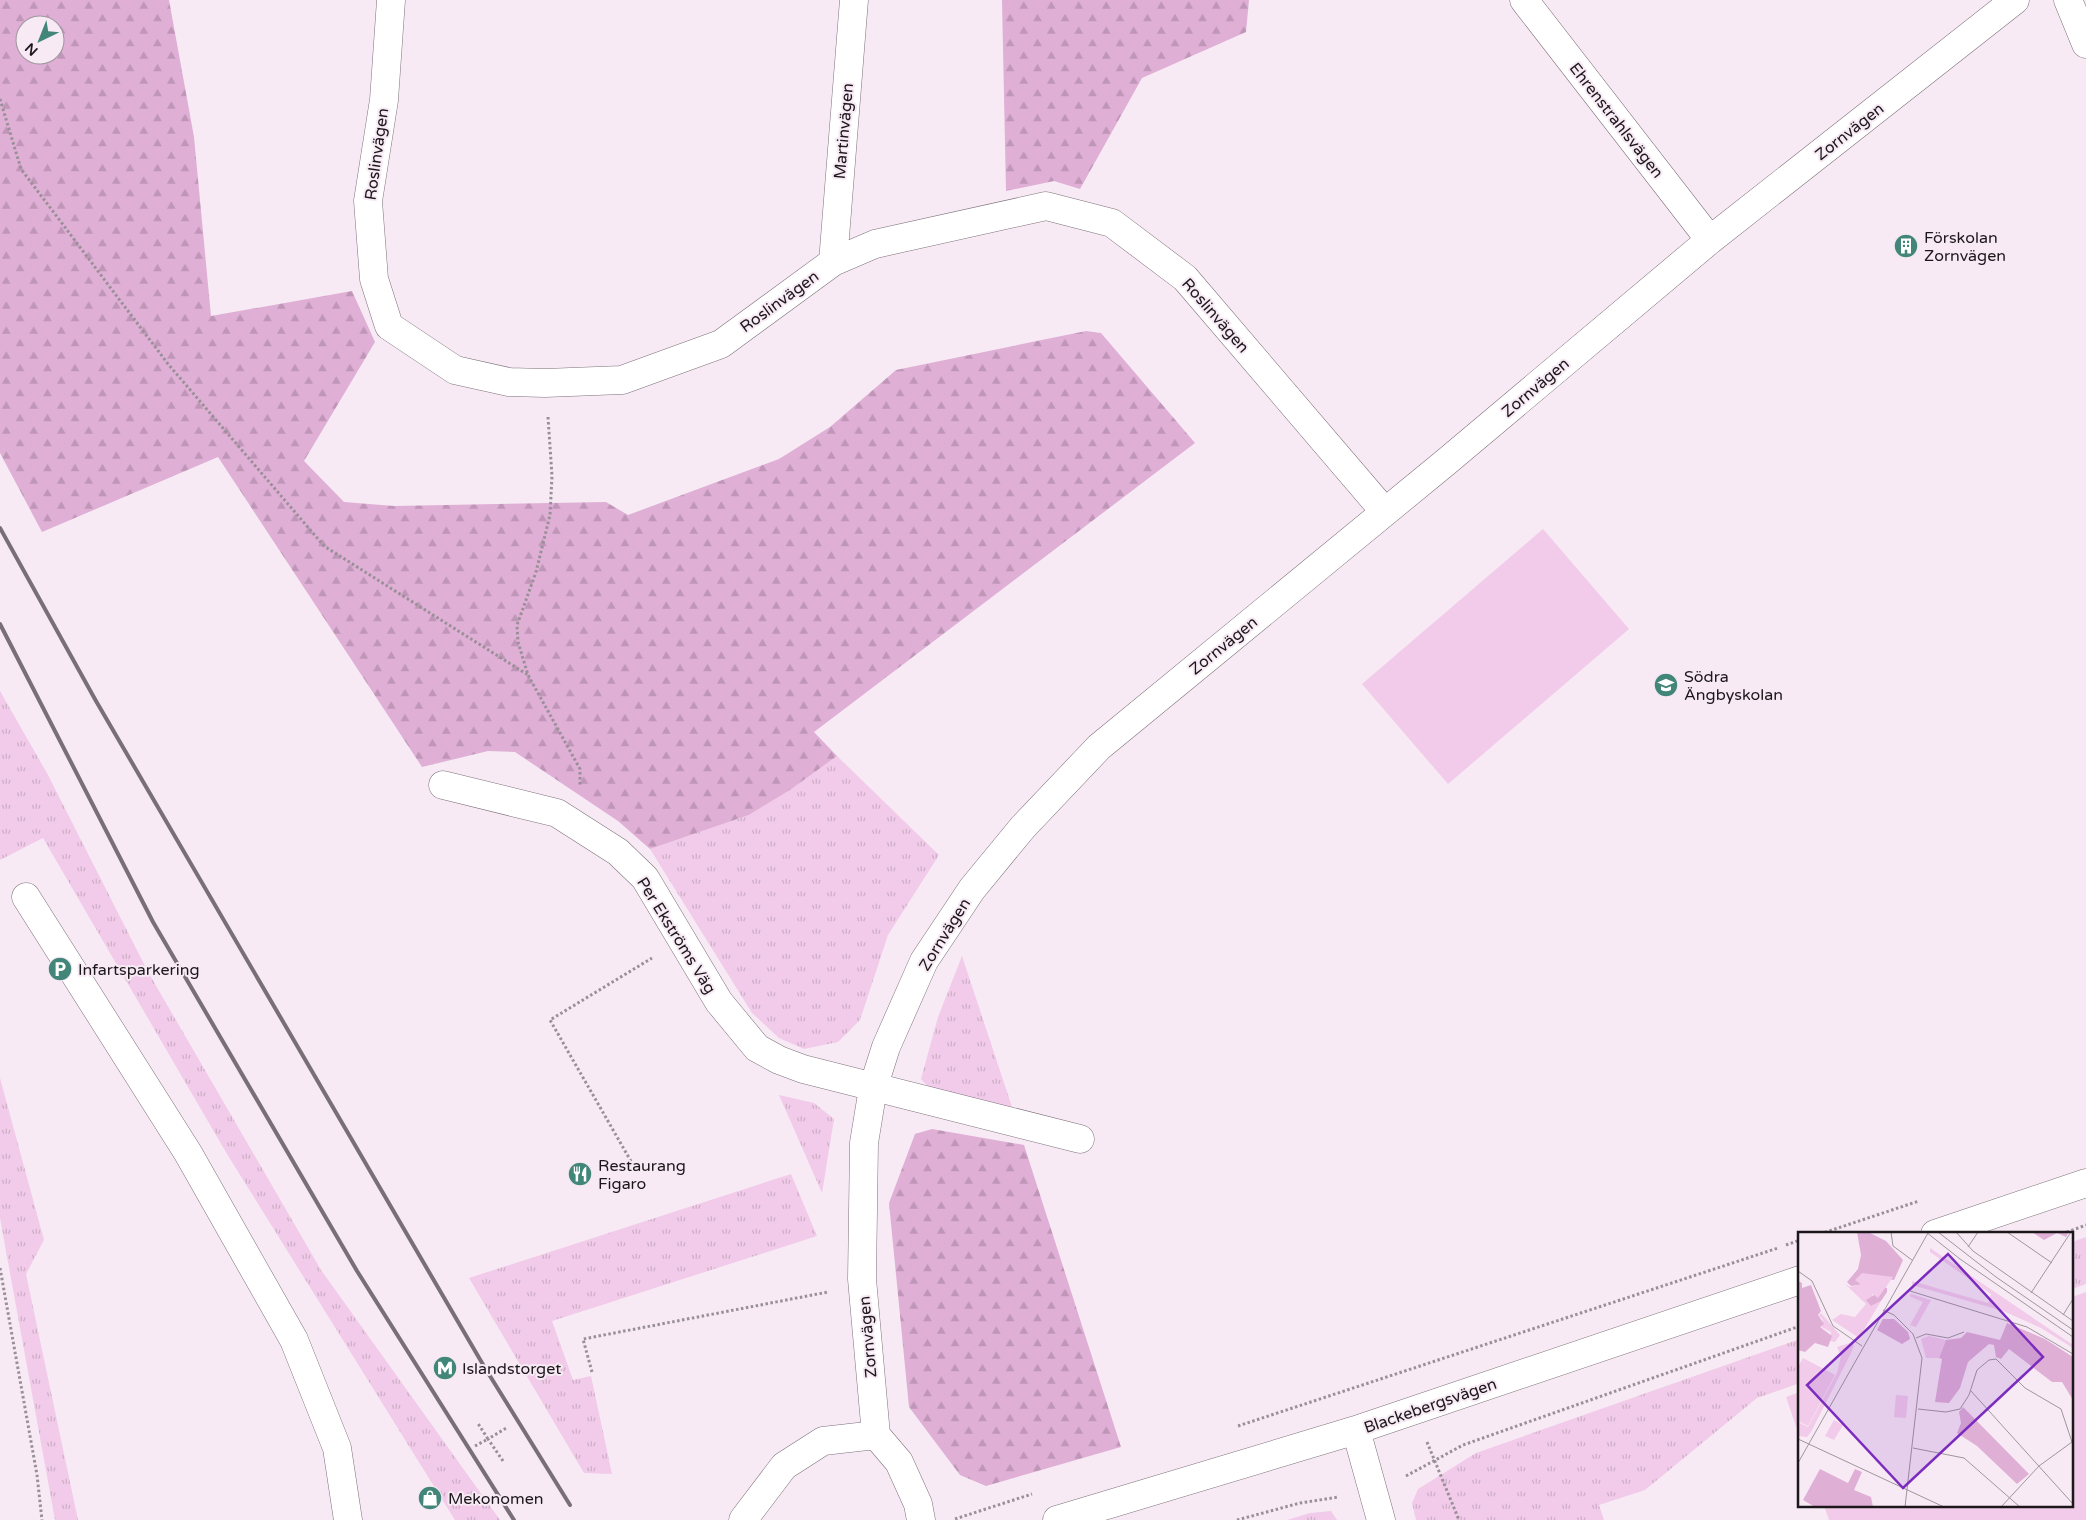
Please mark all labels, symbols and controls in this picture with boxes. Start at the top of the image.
north arrow [15,15,65,65]
text: N [22,39,41,59]
street label: Ehrenstrahlsvägen [1565,59,1668,182]
street label: Martinvägen [830,82,858,180]
street label: Zornvägen [1811,99,1888,165]
street label: Roslinvägen [361,107,393,201]
place label: Förskolan Zornvägen [1924,228,2006,266]
building icon: Förskolan Zornvägen [1893,233,1919,259]
street label: Roslinvägen [736,266,823,337]
street label: Roslinvägen [1177,274,1253,357]
street label: Zornvägen [1498,354,1573,422]
street label: Zornvägen [1185,612,1262,679]
place label: Södra Ängbyskolan [1684,667,1783,705]
school or university icon: Södra Ängbyskolan [1653,672,1679,698]
street label: Per Ekströms Väg [632,873,720,998]
street label: Zornvägen [915,894,975,975]
parking icon: Infartsparkering [47,956,73,982]
place label: Infartsparkering [78,960,200,980]
place label: Restaurang Figaro [598,1156,686,1194]
restaurant icon: Restaurang Figaro [567,1161,593,1187]
inset map [1798,1232,2074,1508]
street label: Zornvägen [854,1295,882,1379]
metro station icon: Islandstorget [432,1355,458,1381]
place label: Islandstorget [462,1359,561,1379]
street label: Blackebergsvägen [1361,1374,1499,1438]
shop icon: Mekonomen [417,1485,443,1511]
place label: Mekonomen [448,1489,544,1509]

